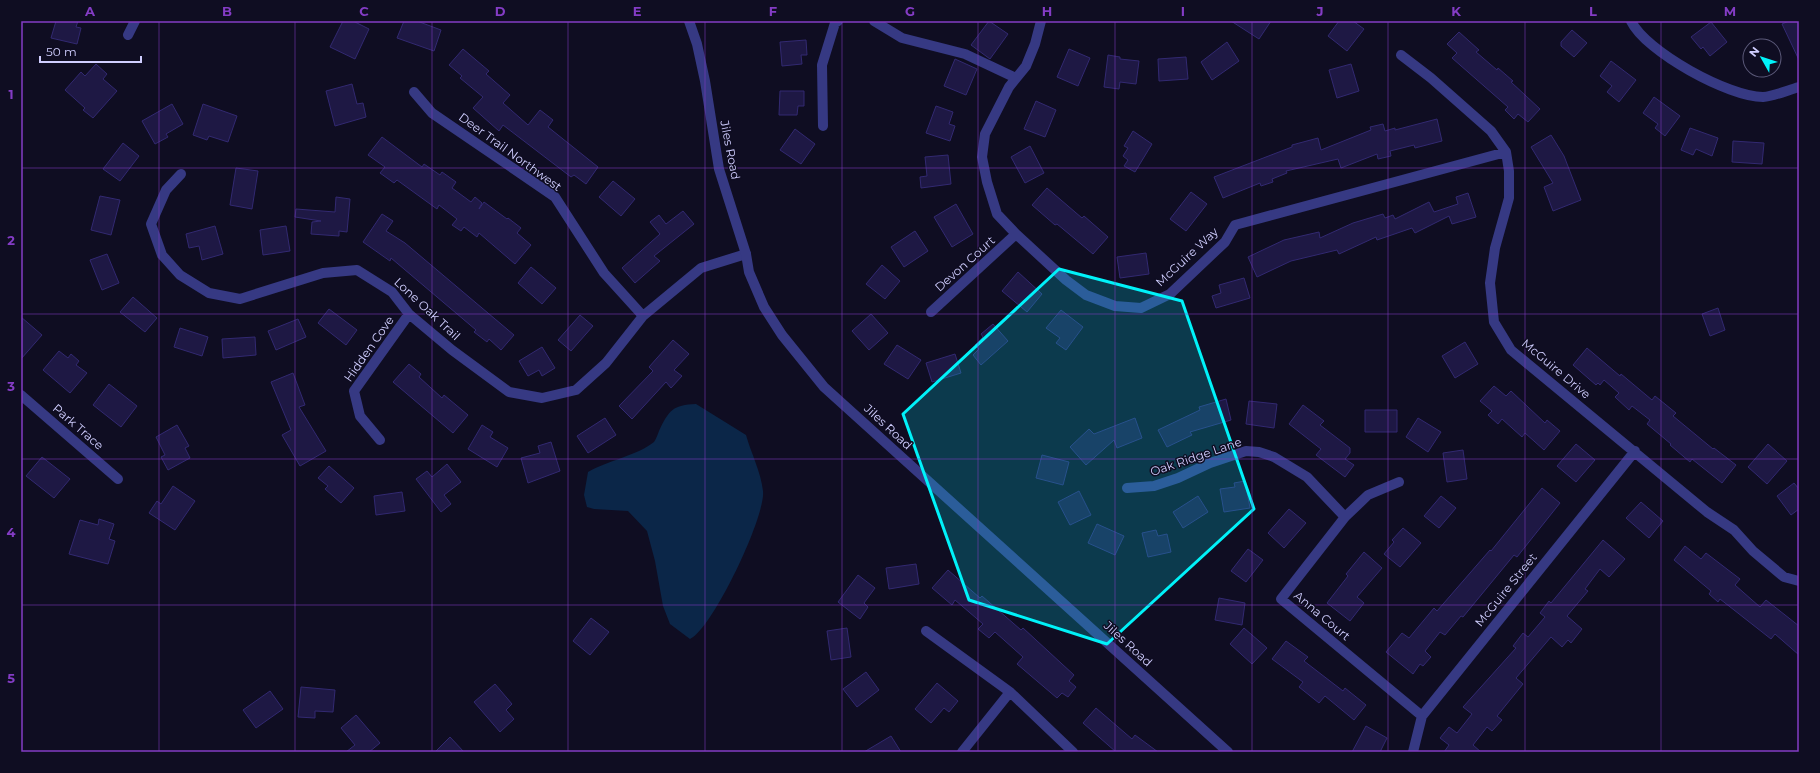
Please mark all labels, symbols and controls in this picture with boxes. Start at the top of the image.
text: A [84,3,96,19]
text: B [222,3,232,19]
text: C [359,3,369,19]
text: D [495,3,506,19]
text: E [633,3,642,19]
text: F [769,3,777,19]
text: G [905,3,915,19]
text: H [1042,3,1052,19]
text: I [1181,3,1185,19]
text: J [1315,3,1324,19]
text: K [1451,3,1461,19]
text: L [1589,3,1597,19]
text: M [1724,3,1736,19]
scale bar [40,38,141,64]
north arrow [1742,38,1782,78]
text: 50 m [46,44,77,59]
text: N [1746,44,1762,60]
text: 1 [8,86,14,102]
street label: Deer Trail Northwest [456,109,565,194]
street label: Jiles Road [717,118,744,181]
street label: McGuire Way [1152,224,1221,289]
text: 2 [7,232,15,248]
street label: Devon Court [931,233,998,295]
street label: Lone Oak Trail [391,274,464,343]
street label: Hidden Cove [340,313,397,385]
street label: McGuire Drive [1519,335,1594,402]
text: 3 [6,378,15,394]
street label: Park Trace [50,400,107,453]
street label: Jiles Road [861,400,915,453]
street label: Oak Ridge Lane [1148,434,1243,479]
text: 4 [7,524,16,540]
street label: McGuire Street [1471,550,1540,629]
street label: Anna Court [1291,588,1354,644]
street label: Jiles Road [1100,617,1156,669]
text: 5 [7,670,15,686]

